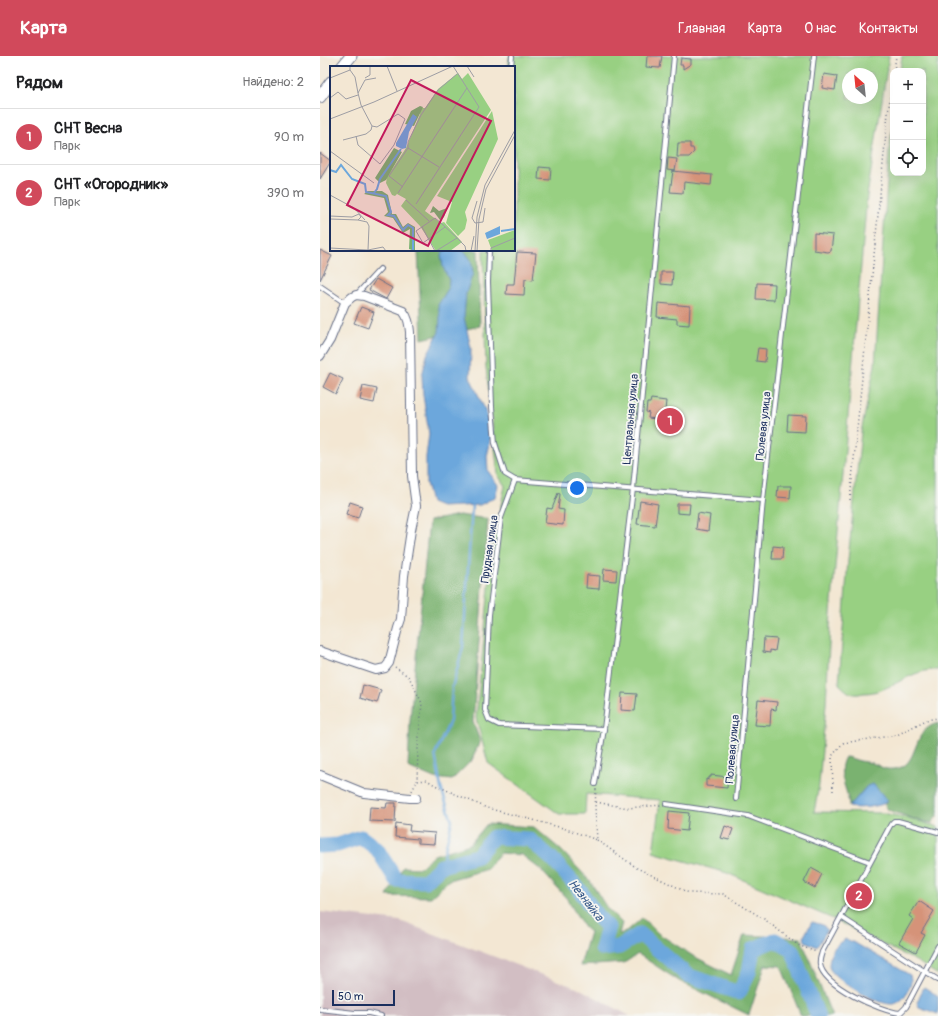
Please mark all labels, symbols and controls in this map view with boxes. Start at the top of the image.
text: Карта [20,16,67,40]
text: Главная [678,20,725,37]
text: Карта [747,20,782,37]
text: О нас [804,20,837,37]
text: Контакты [859,20,918,37]
inset map [330,66,515,251]
north arrow [842,68,878,104]
map controls [890,68,926,176]
button: + [890,68,926,104]
text: Рядом [16,72,63,93]
text: Найдено: 2 [242,74,304,90]
button: − [890,104,926,140]
text: СНТ Весна [54,119,122,138]
text: 1 [26,129,32,145]
text: 90 m [274,129,304,145]
text: Парк [54,138,81,154]
button: locate [890,140,926,176]
text: СНТ «Огородник» [54,175,168,194]
text: 2 [25,185,33,201]
text: 390 m [267,185,304,201]
text: Парк [54,194,81,210]
street label: Центральная улица [620,373,641,465]
street label: Полевая улица [753,391,774,461]
pin: 1 [657,406,683,436]
your location [567,478,587,498]
street label: Прудная улица [478,514,501,584]
street label: Полевая улица [723,714,742,784]
water label: Незнайка [565,877,607,925]
pin: 2 [846,881,872,911]
scale bar [332,988,395,1007]
text: 50 m [338,990,364,1003]

